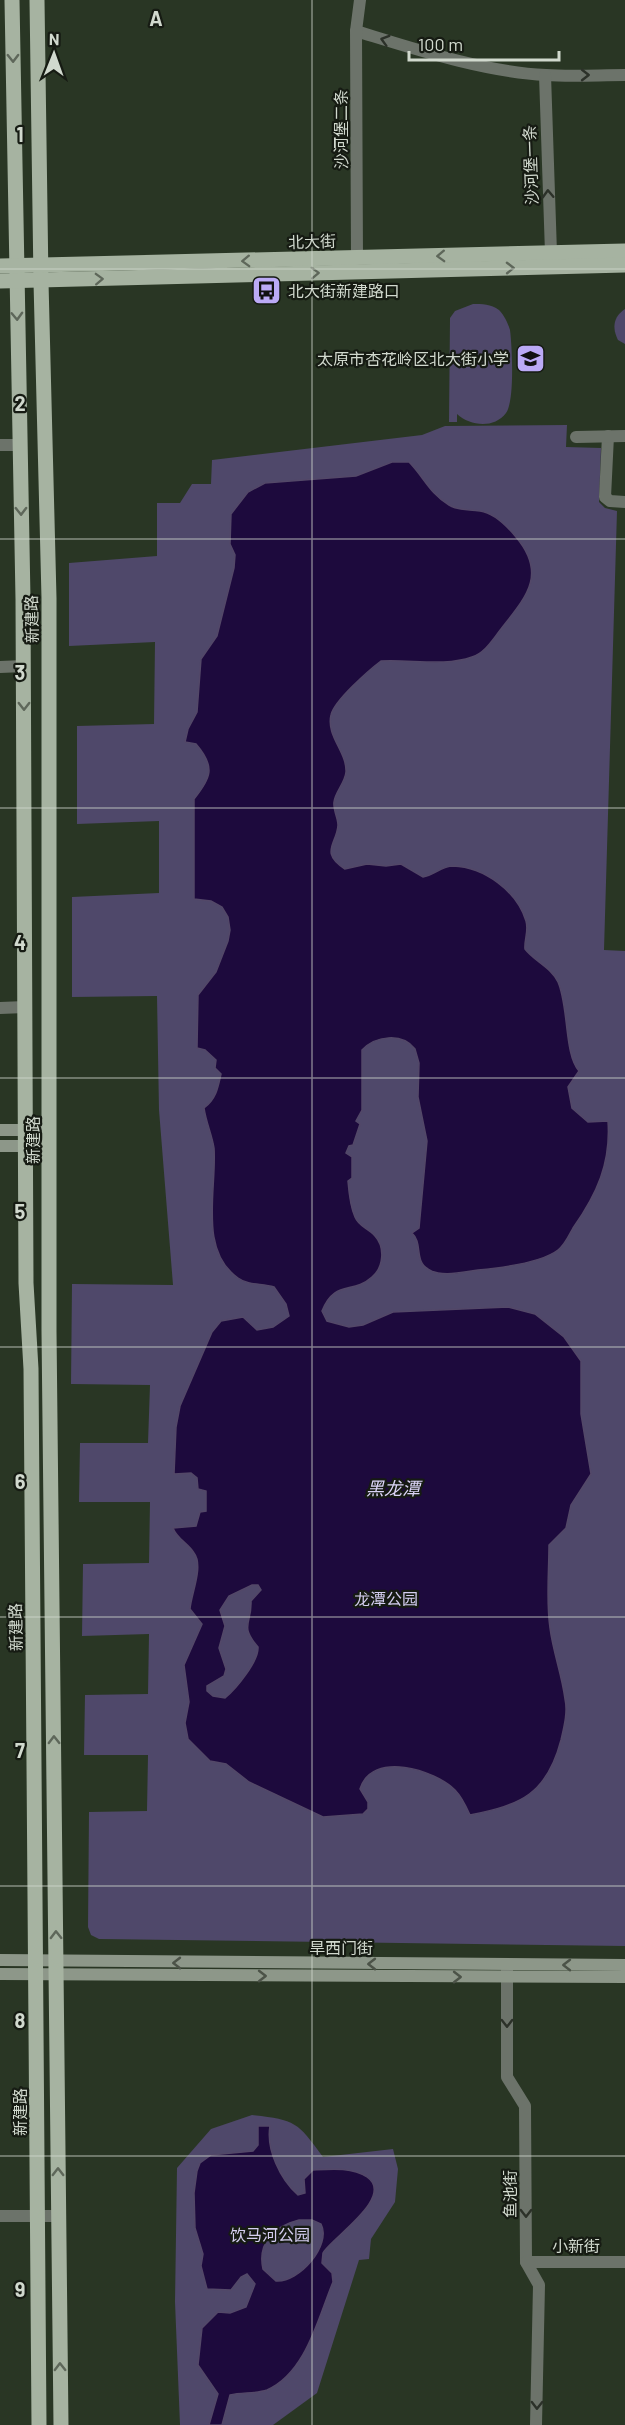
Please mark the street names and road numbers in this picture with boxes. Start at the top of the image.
street label: 沙河堡二条 [331,89,350,169]
street label: 沙河堡一条 [519,125,541,205]
street label: 北大街 [288,231,336,251]
street label: 新建路 [21,595,41,643]
street label: 新建路 [23,1116,42,1164]
street label: 新建路 [5,1603,25,1651]
street label: 旱西门街 [309,1938,373,1957]
street label: 新建路 [10,2088,29,2136]
street label: 鱼池街 [500,2170,519,2218]
street label: 小新街 [552,2236,600,2255]

